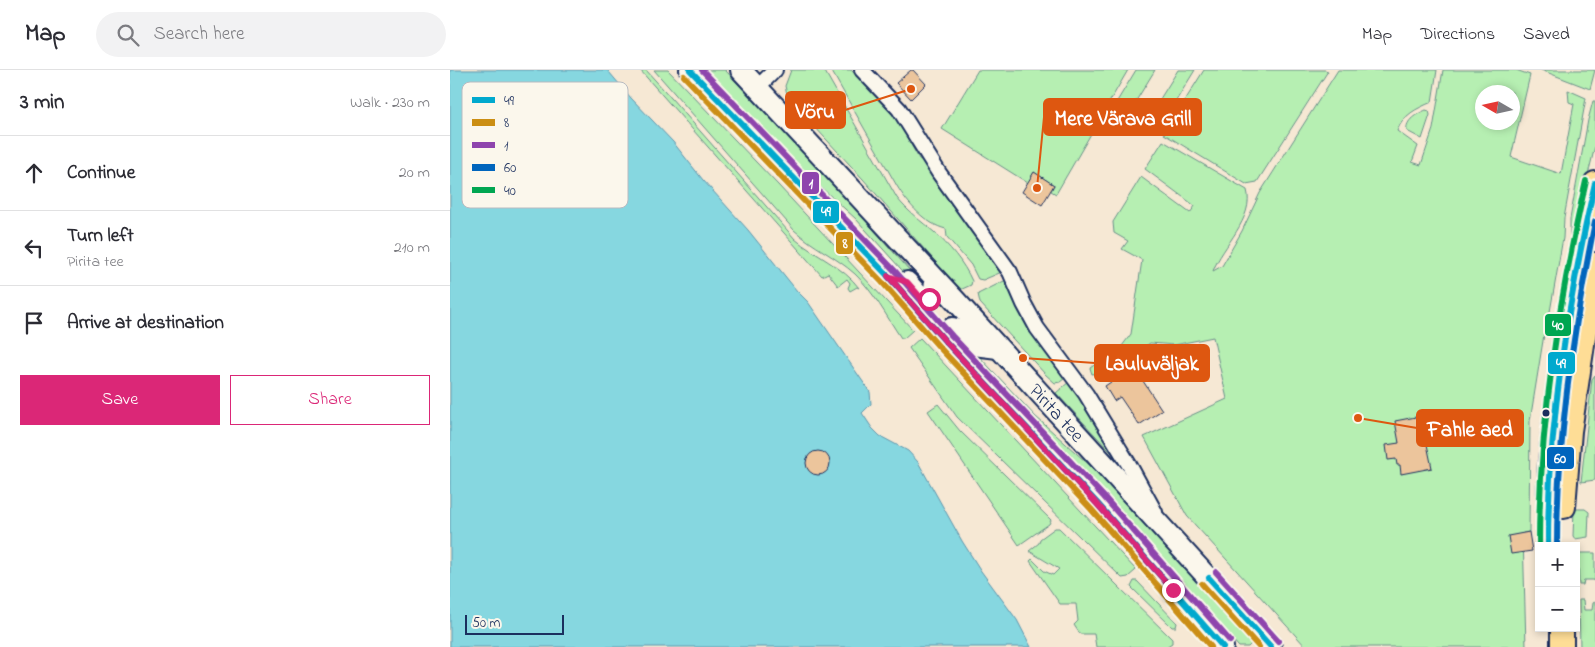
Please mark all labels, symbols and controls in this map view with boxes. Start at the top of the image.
search box [96,12,446,57]
text: Map [25,17,66,52]
icon: search [114,21,142,49]
text: Search here [154,21,245,48]
text: Map [1362,22,1392,48]
text: Directions [1420,22,1495,48]
text: Saved [1523,22,1570,48]
legend [462,82,628,208]
north arrow [1475,85,1520,130]
text: 3 min [20,88,64,118]
text: Walk · 230 m [350,91,430,115]
text: 49 [504,91,515,112]
callout: Võru [786,92,845,128]
text: Võru [794,98,835,128]
callout: Mere Värava Grill [1044,99,1201,135]
text: Mere Värava Grill [1055,105,1192,135]
text: 8 [504,113,509,134]
text: 1 [504,136,509,157]
text: 60 [504,158,516,179]
icon: ahead [20,159,48,187]
text: Continue [67,160,135,187]
text: 20 m [399,161,430,185]
line badge: 1 [801,171,820,195]
text: 1 [809,174,814,195]
text: 40 [504,181,516,202]
line badge: 49 [812,200,840,224]
text: 49 [820,202,832,223]
text: Turn left [67,223,134,250]
line badge: 8 [835,231,854,255]
icon: left [20,234,48,262]
text: 8 [841,234,848,255]
text: 210 m [394,236,430,260]
text: Pirita tee [67,250,124,274]
route start [918,288,941,311]
icon: arrive [20,309,48,337]
text: Arrive at destination [67,310,224,337]
line badge: 40 [1544,313,1572,337]
text: 40 [1551,316,1564,337]
callout: Lauluväljak [1095,345,1209,381]
text: Lauluväljak [1105,350,1200,380]
line badge: 49 [1547,351,1576,375]
text: 49 [1555,354,1567,375]
button: Save [20,375,220,425]
button: Share [230,375,430,425]
street label: Pirita tee [1021,378,1090,450]
unlabelled marker [1541,408,1551,418]
callout: Fahle aed [1417,410,1523,446]
text: Fahle aed [1426,416,1513,446]
line badge: 60 [1546,446,1575,470]
text: 60 [1553,449,1566,470]
map controls [1535,542,1580,632]
button: + [1535,542,1580,587]
route end [1162,579,1185,602]
button: − [1535,587,1580,632]
scale bar [465,612,564,635]
text: 50 m [472,613,500,634]

